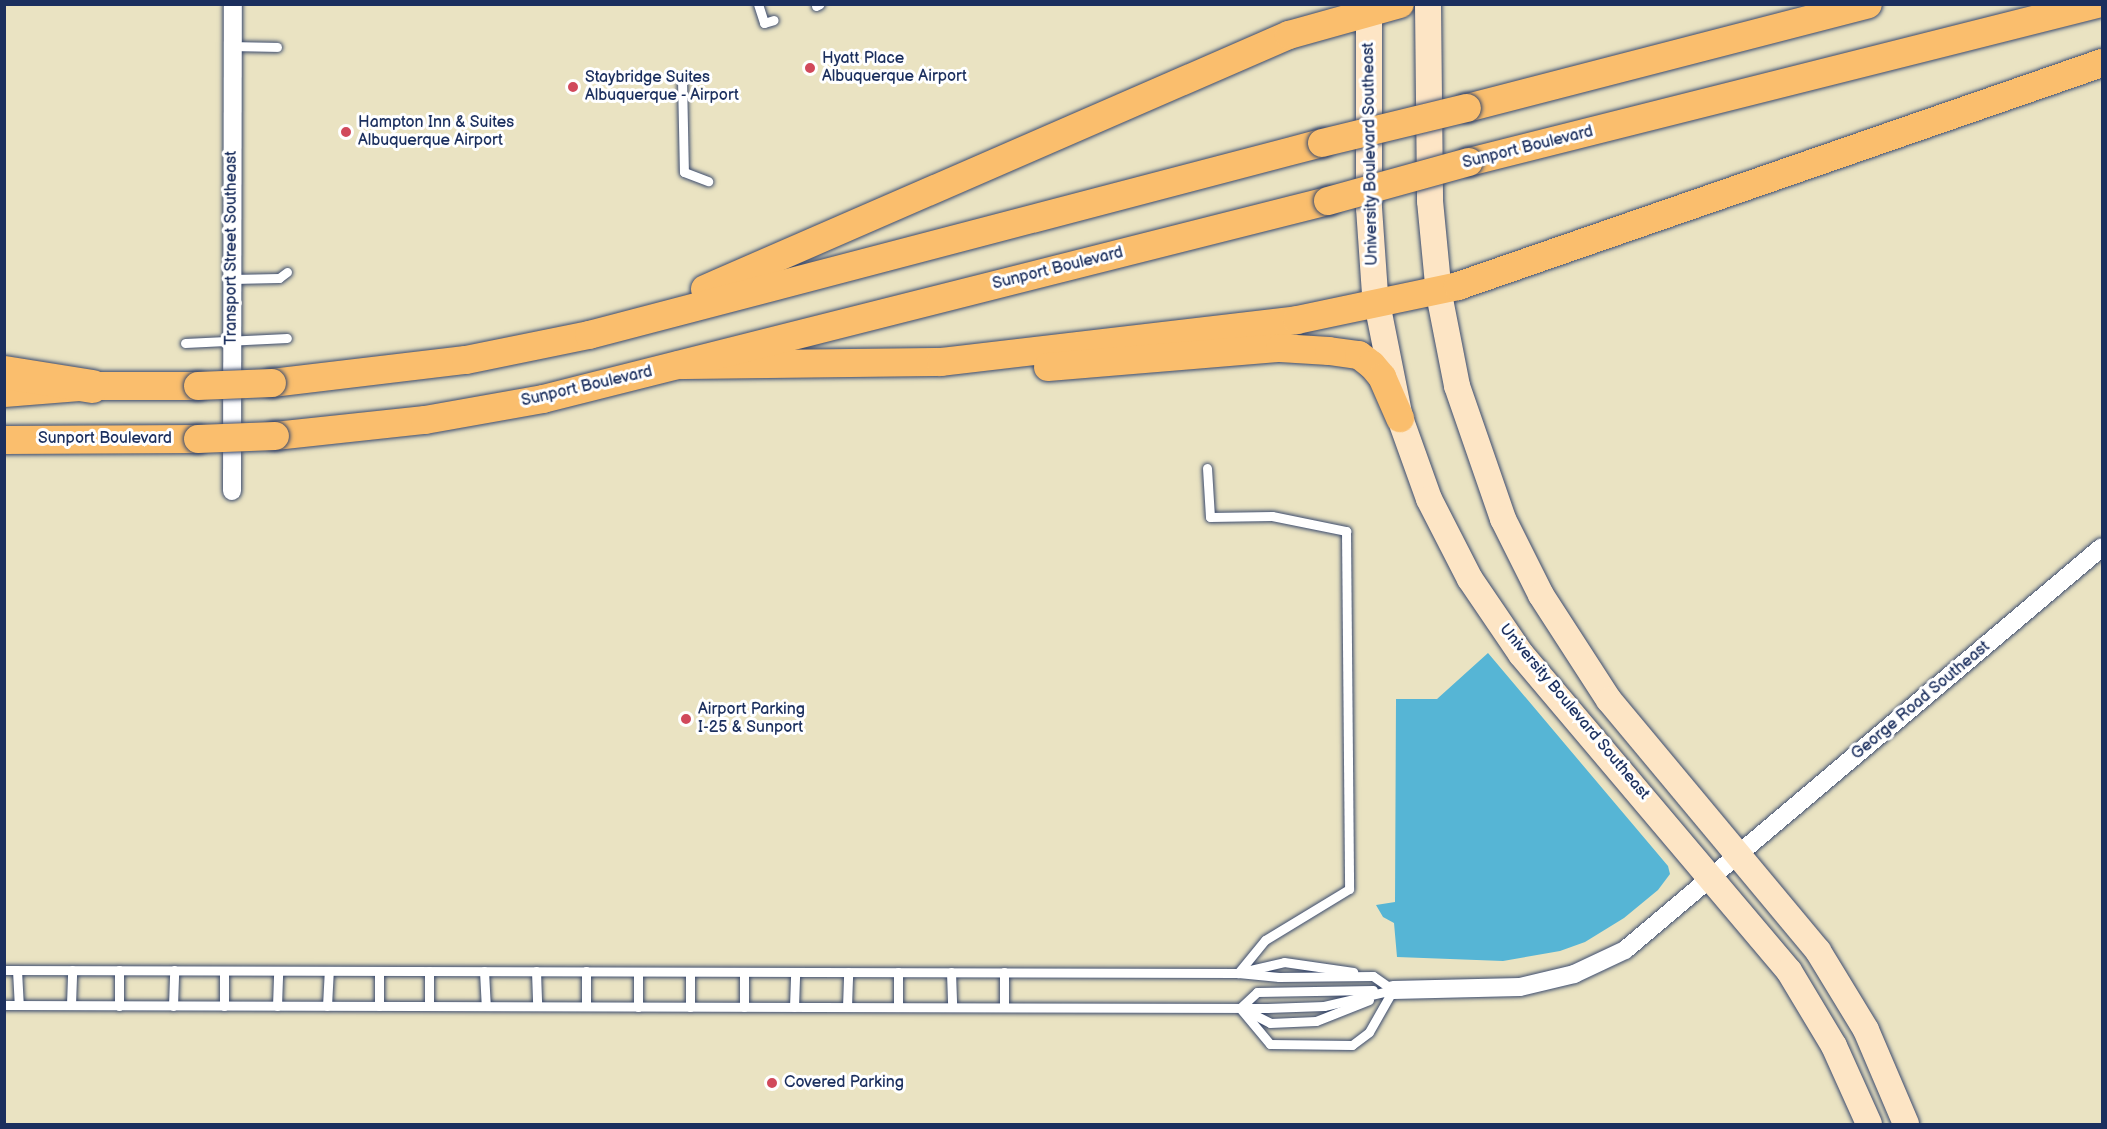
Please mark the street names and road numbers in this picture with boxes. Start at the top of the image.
street label: University Boulevard Southeast [1359,42,1383,266]
street label: Sunport Boulevard [1461,122,1595,174]
street label: Transport Street Southeast [222,151,242,345]
street label: Sunport Boulevard [991,243,1125,295]
street label: Sunport Boulevard [520,363,654,411]
street label: Sunport Boulevard [38,429,172,449]
street label: University Boulevard Southeast [1494,620,1654,804]
street label: George Road Southeast [1848,637,1994,765]

